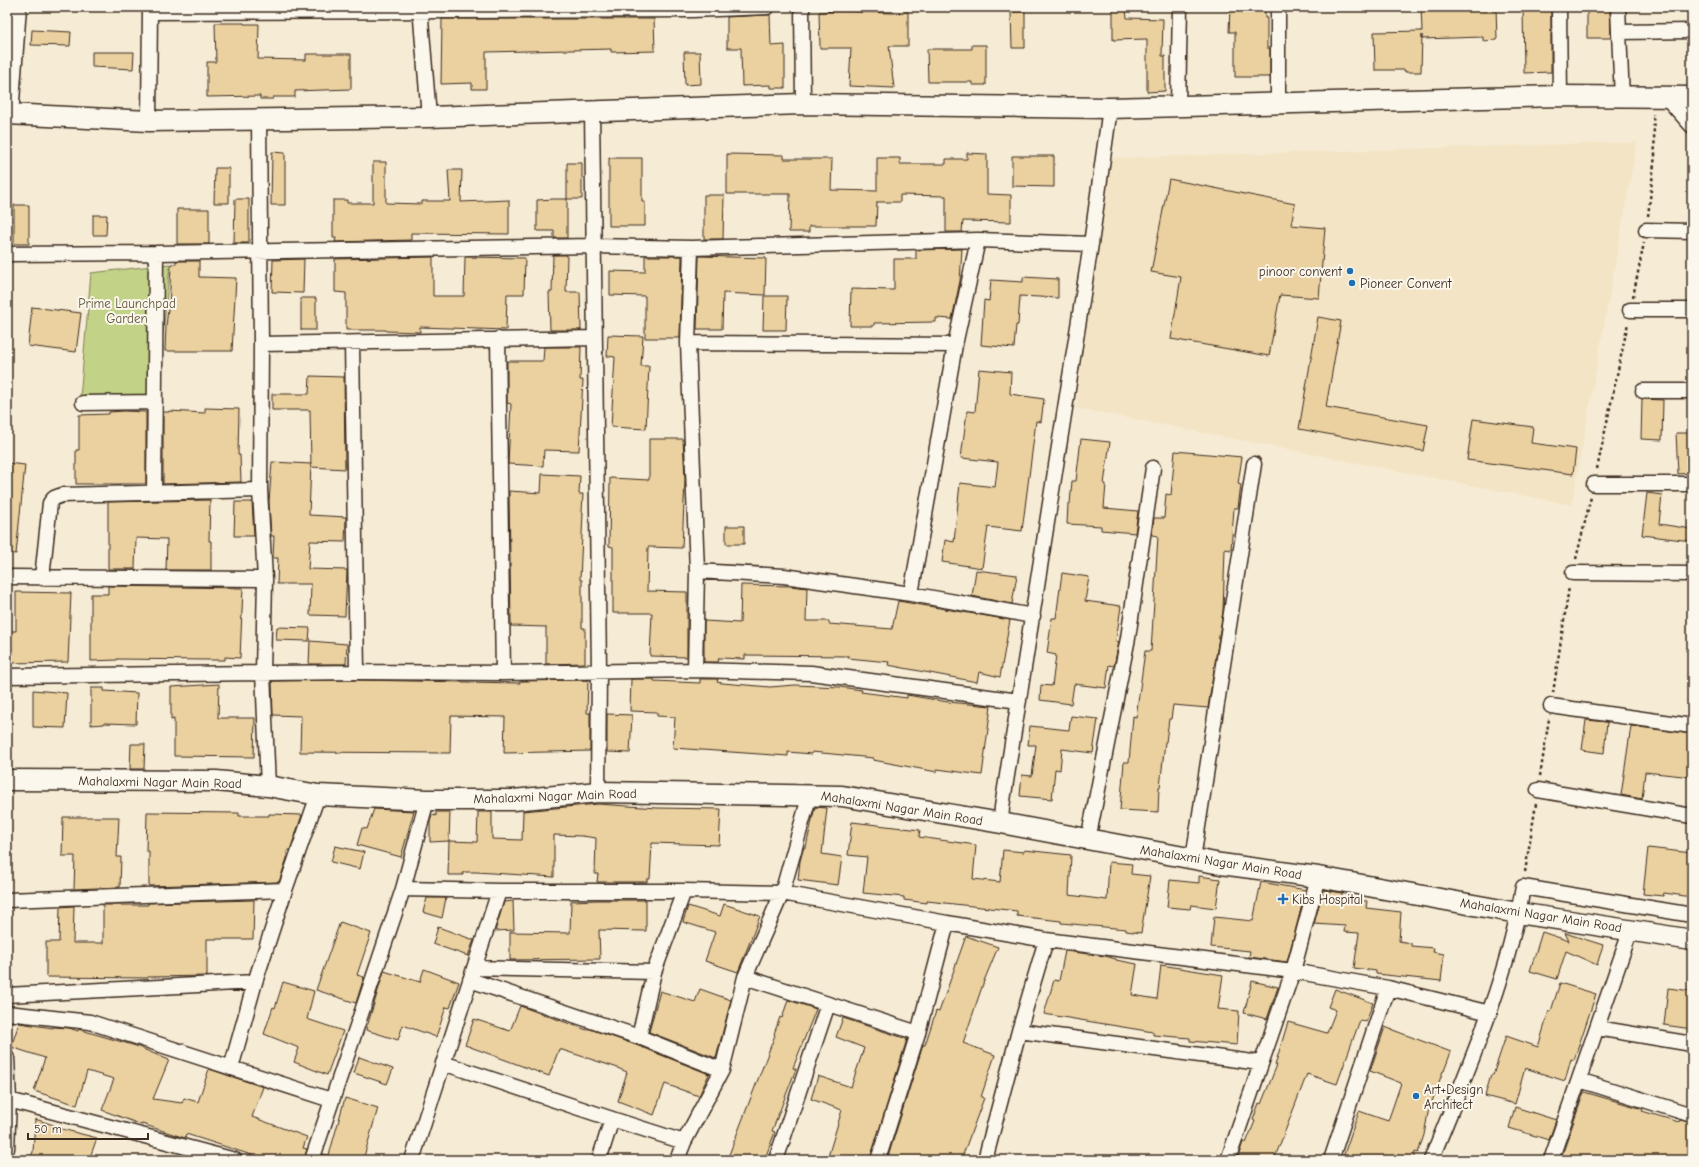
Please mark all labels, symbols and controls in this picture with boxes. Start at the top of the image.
place label: pinoor convent [1259,264,1343,279]
marker: pinoor convent [1345,266,1355,276]
place label: Pioneer Convent [1360,276,1453,291]
marker: Pioneer Convent [1347,278,1357,288]
park label: Prime Launchpad Garden [78,296,176,326]
street label: Mahalaxmi Nagar Main Road [78,773,242,791]
street label: Mahalaxmi Nagar Main Road [473,786,637,806]
street label: Mahalaxmi Nagar Main Road [820,788,984,828]
street label: Mahalaxmi Nagar Main Road [1139,842,1303,882]
place label: Kibs Hospital [1292,892,1363,907]
marker: Kibs Hospital [1277,893,1289,905]
street label: Mahalaxmi Nagar Main Road [1459,895,1623,935]
place label: Art+Design Architect [1424,1082,1483,1112]
marker: Art+Design Architect [1411,1091,1421,1101]
scale bar [28,1115,148,1141]
text: 50 m [34,1122,62,1136]

